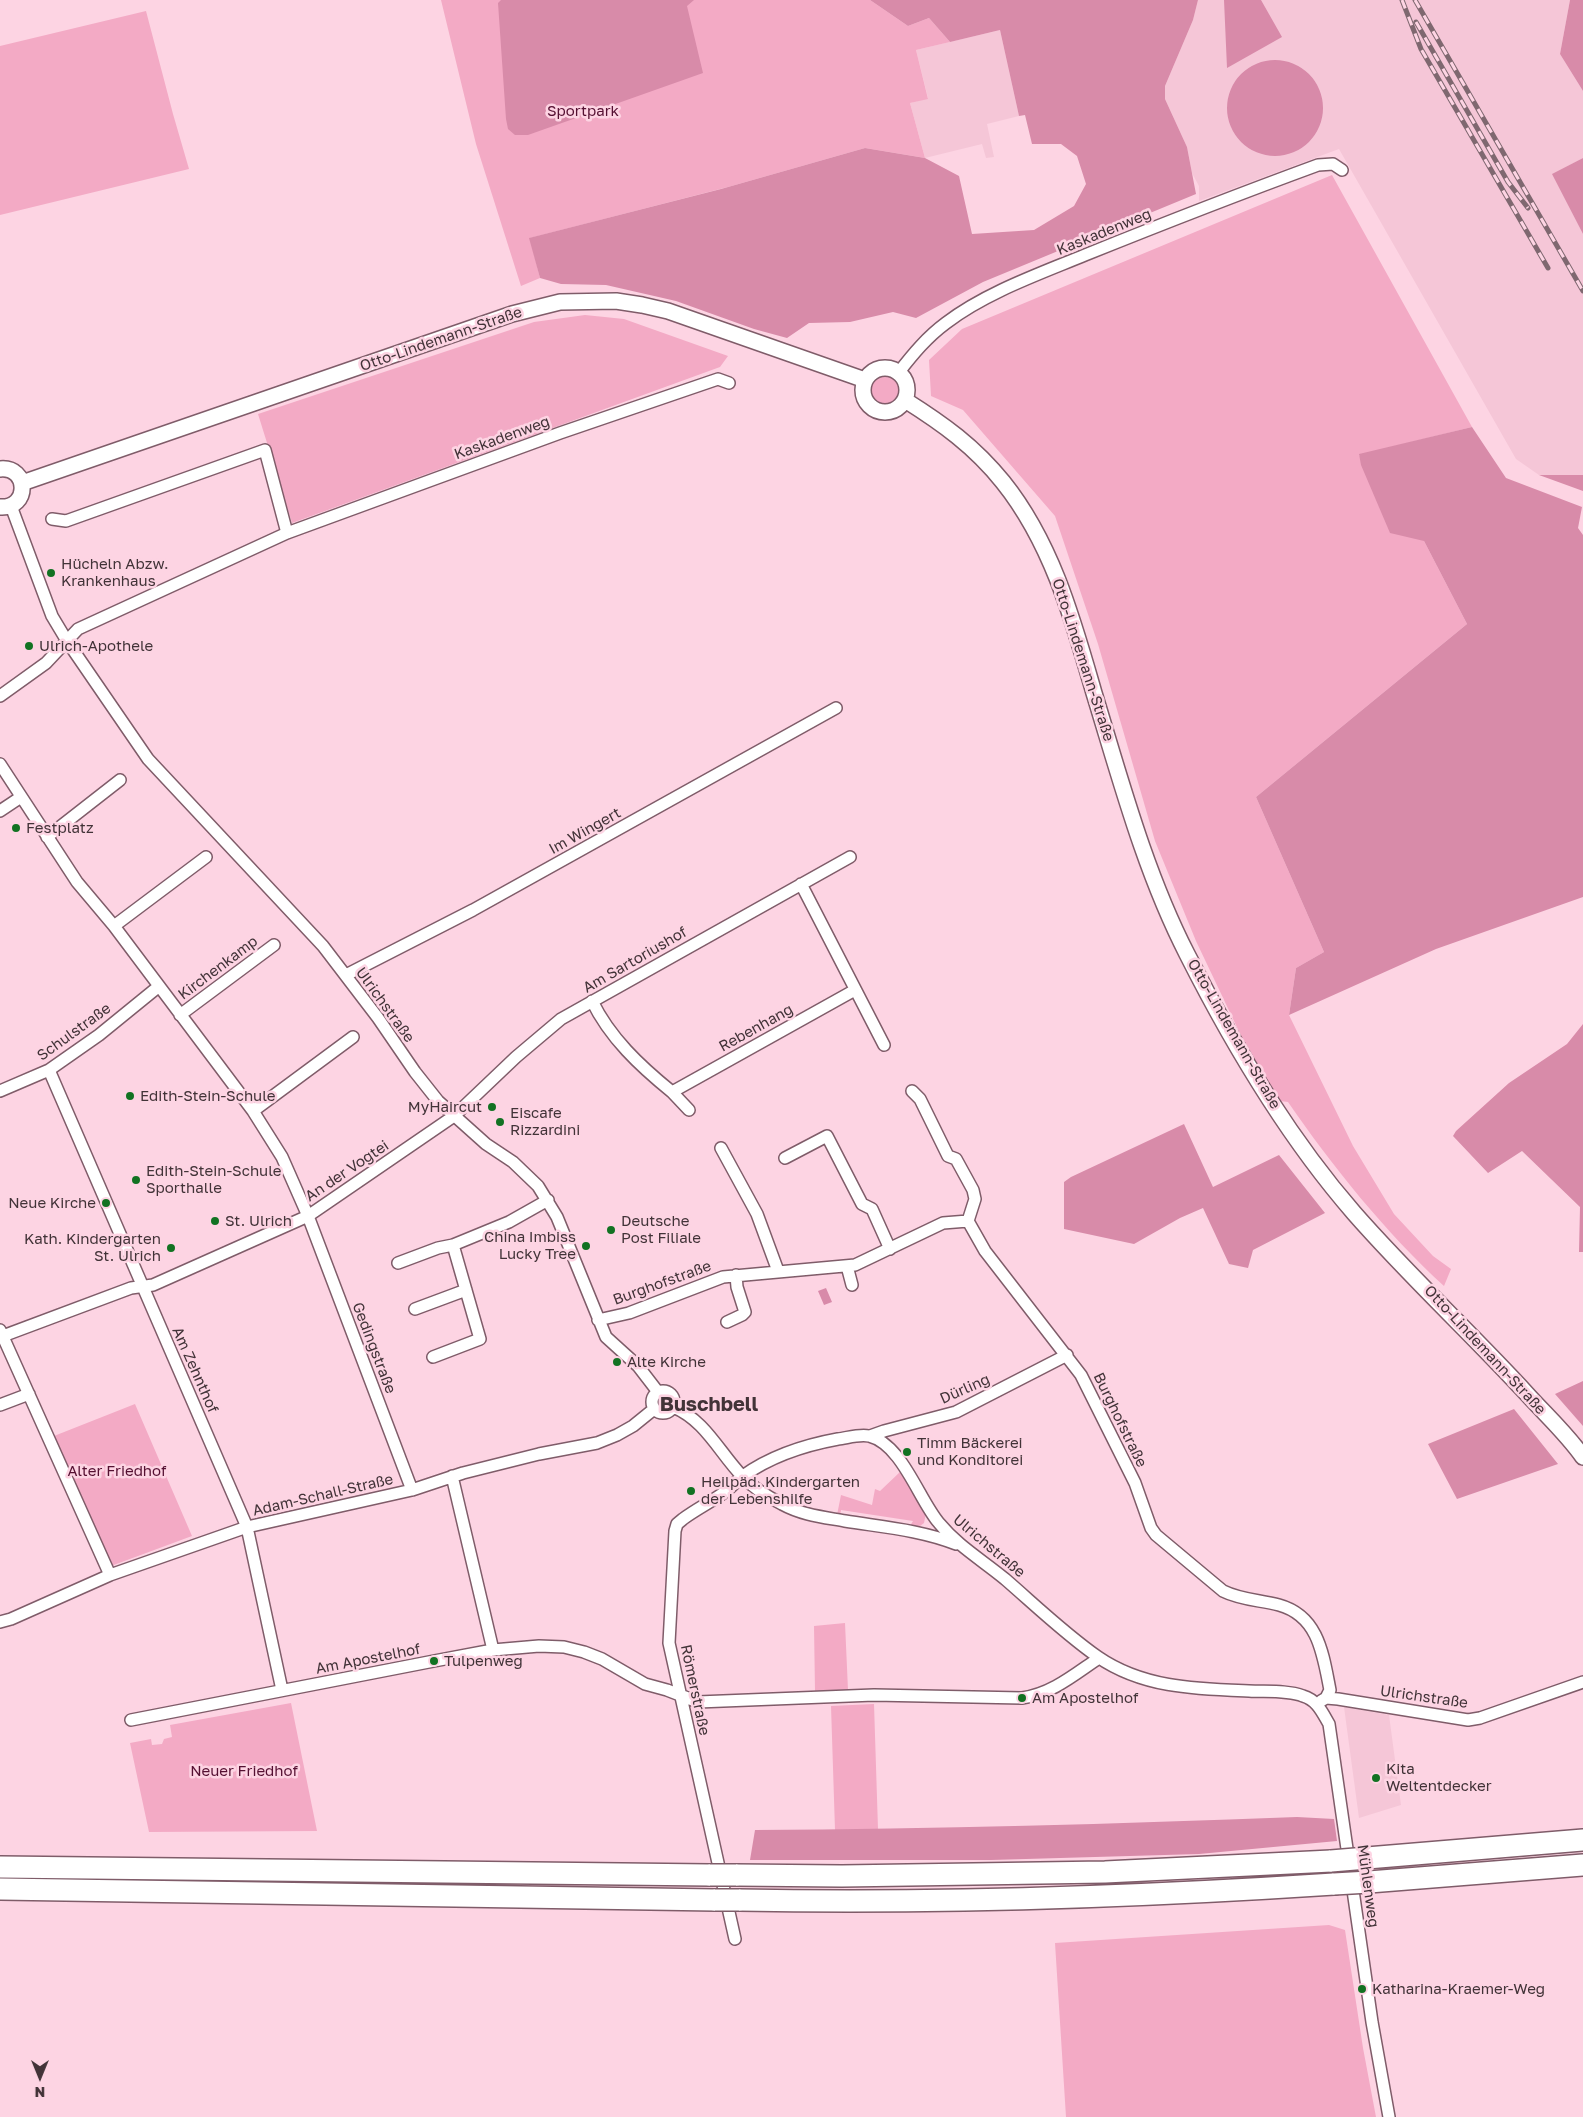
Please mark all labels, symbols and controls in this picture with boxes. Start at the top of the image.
park label: Sportpark [547,102,619,120]
street label: Kaskadenweg [1054,205,1154,259]
street label: Otto-Lindemann-Straße [358,303,524,375]
street label: Kaskadenweg [452,412,552,464]
place label: Hücheln Abzw. Krankenhaus [61,555,168,590]
marker: Hücheln Abzw. Krankenhaus [45,567,57,579]
street label: Otto-Lindemann-Straße [1048,576,1118,744]
place label: Ulrich-Apothele [39,637,153,655]
marker: Ulrich-Apothele [23,640,35,652]
street label: Im Wingert [546,804,624,858]
place label: Festplatz [26,819,94,837]
marker: Festplatz [10,822,22,834]
street label: Am Sartoriushof [580,923,690,997]
street label: Kirchenkamp [175,932,261,1004]
street label: Otto-Lindemann-Straße [1184,956,1284,1112]
street label: Ulrichstraße [352,964,418,1046]
street label: Schulstraße [34,999,114,1065]
street label: Rebenhang [716,1000,796,1056]
place label: Edith-Stein-Schule [140,1087,276,1105]
marker: Edith-Stein-Schule [124,1090,136,1102]
place label: MyHaircut [408,1098,482,1116]
marker: MyHaircut [486,1101,498,1113]
place label: Eiscafe Rizzardini [510,1104,580,1139]
marker: Eiscafe Rizzardini [494,1116,506,1128]
street label: An der Vogtei [302,1137,392,1205]
place label: Edith-Stein-Schule Sporthalle [146,1162,282,1197]
marker: Edith-Stein-Schule Sporthalle [130,1174,142,1186]
place label: Neue Kirche [8,1194,96,1212]
marker: Neue Kirche [100,1197,112,1209]
place label: St. Ulrich [225,1212,292,1230]
place label: Deutsche Post Filiale [621,1212,701,1247]
marker: St. Ulrich [209,1215,221,1227]
marker: Deutsche Post Filiale [605,1224,617,1236]
place label: China Imbiss Lucky Tree [484,1228,576,1263]
place label: Kath. Kindergarten St. Ulrich [24,1230,161,1265]
marker: China Imbiss Lucky Tree [580,1240,592,1252]
marker: Kath. Kindergarten St. Ulrich [165,1242,177,1254]
street label: Burghofstraße [610,1257,714,1309]
street label: Otto-Lindemann-Straße [1420,1282,1550,1418]
street label: Gedingstraße [348,1300,400,1396]
street label: Am Zehnthof [168,1324,222,1416]
place label: Alte Kirche [627,1353,706,1371]
marker: Alte Kirche [611,1356,623,1368]
street label: Dürling [937,1370,993,1408]
street label: Burghofstraße [1089,1370,1151,1470]
district label: Buschbell [660,1393,758,1417]
place label: Timm Bäckerei und Konditorei [917,1434,1023,1469]
marker: Timm Bäckerei und Konditorei [901,1446,913,1458]
park label: Alter Friedhof [68,1462,166,1480]
street label: Adam-Schall-Straße [251,1470,395,1520]
place label: Heilpäd. Kindergarten der Lebenshilfe [701,1473,860,1508]
marker: Heilpäd. Kindergarten der Lebenshilfe [685,1485,697,1497]
street label: Ulrichstraße [949,1511,1029,1581]
street label: Am Apostelhof [314,1640,422,1678]
street label: Römerstraße [677,1643,713,1737]
place label: Tulpenweg [444,1652,523,1670]
marker: Tulpenweg [428,1655,440,1667]
street label: Ulrichstraße [1379,1682,1469,1712]
place label: Am Apostelhof [1032,1689,1138,1707]
marker: Am Apostelhof [1016,1692,1028,1704]
place label: Kita Weltentdecker [1386,1760,1492,1795]
park label: Neuer Friedhof [190,1762,298,1780]
marker: Kita Weltentdecker [1370,1772,1382,1784]
street label: Mühlenweg [1353,1843,1383,1929]
place label: Katharina-Kraemer-Weg [1372,1980,1545,1998]
marker: Katharina-Kraemer-Weg [1356,1983,1368,1995]
north arrow [15,2052,65,2102]
text: N [35,2084,45,2101]

